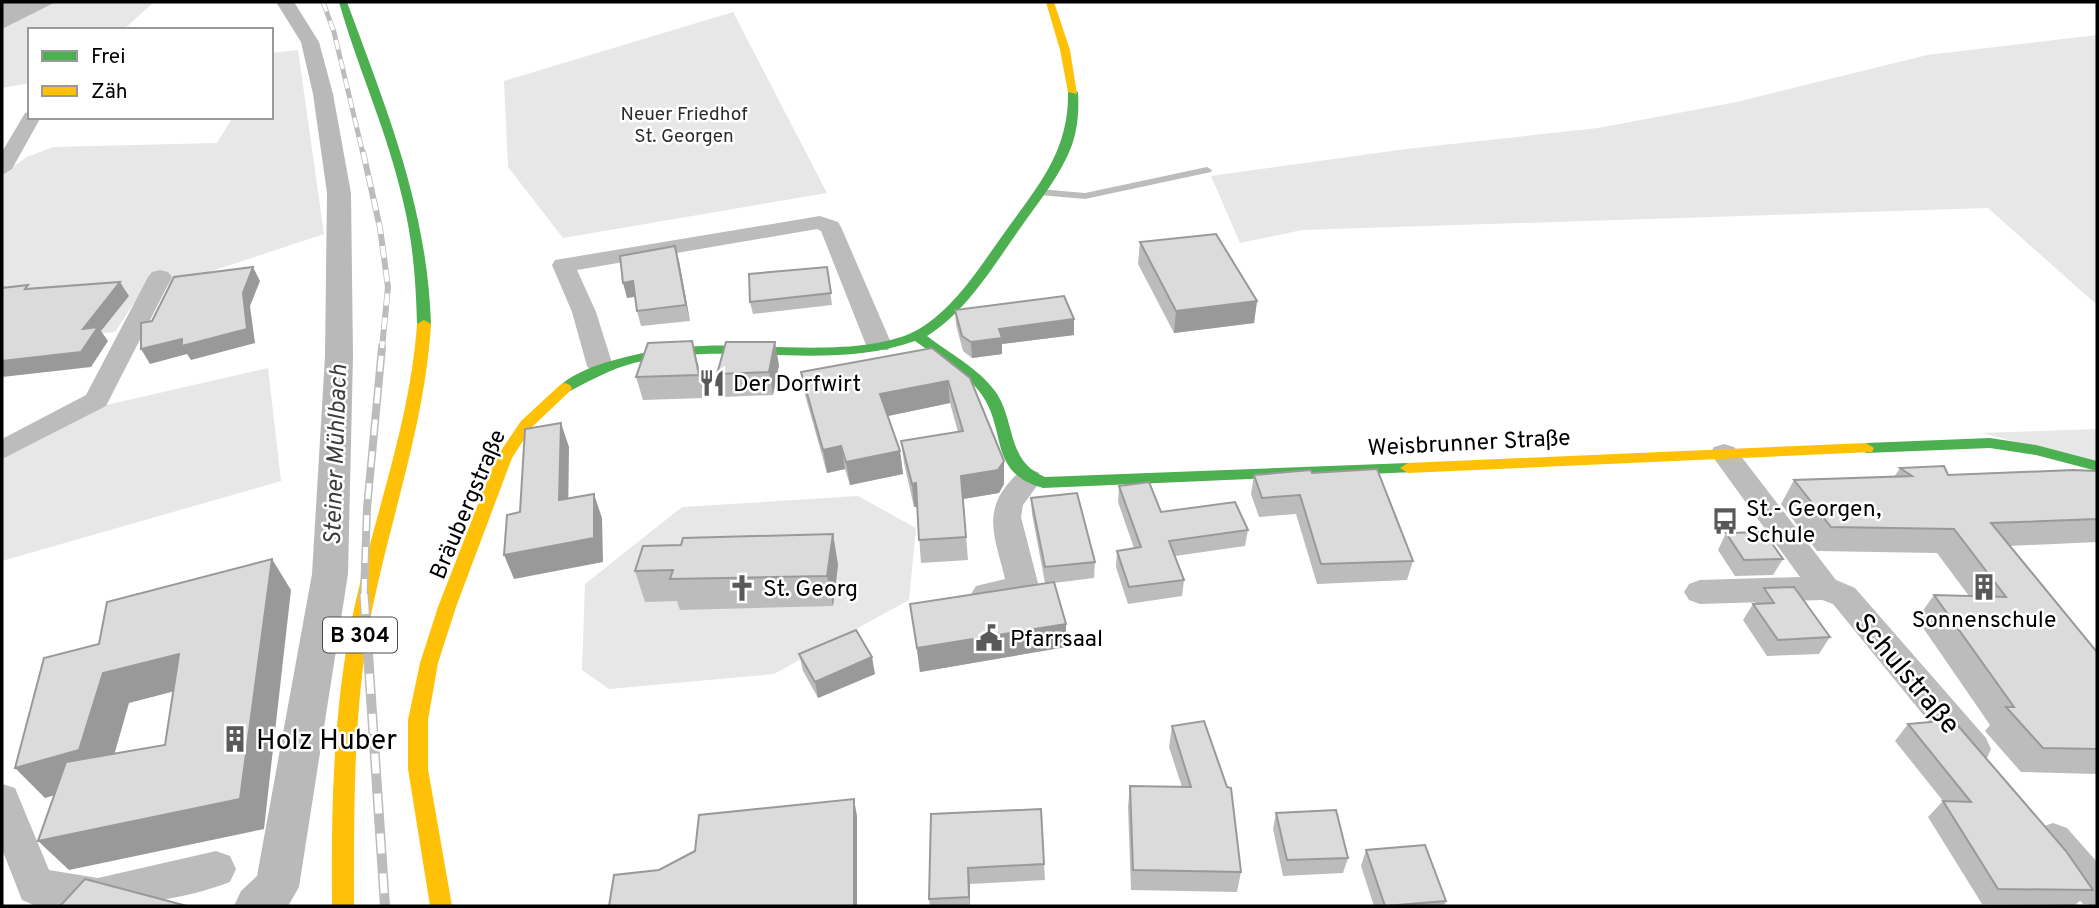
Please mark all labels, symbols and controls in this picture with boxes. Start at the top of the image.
legend [28,28,273,119]
text: Frei [91,44,126,71]
text: Zäh [91,79,128,106]
park label: Neuer Friedhof St. Georgen [621,103,748,149]
water label: Steiner Mühlbach [319,364,355,546]
restaurant icon: Der Dorfwirt [697,368,727,398]
place label: Der Dorfwirt [733,371,861,400]
street label: Weisbrunner Straße [1367,425,1571,464]
street label: Bräubergstraße [425,426,514,584]
place label: St.- Georgen, Schule [1746,496,1881,551]
bus stop icon: St.- Georgen, Schule [1710,506,1740,536]
building icon: Sonnenschule [1969,572,1999,602]
church icon: St. Georg [727,573,757,603]
place label: St. Georg [763,576,858,605]
street label: Schulstraße [1845,607,1967,743]
place label: Sonnenschule [1912,607,2056,636]
road number: B 304 [323,618,397,652]
public building icon: Pfarrsaal [974,623,1004,653]
place label: Pfarrsaal [1010,626,1103,655]
building icon: Holz Huber [220,724,250,754]
place label: Holz Huber [256,724,397,760]

